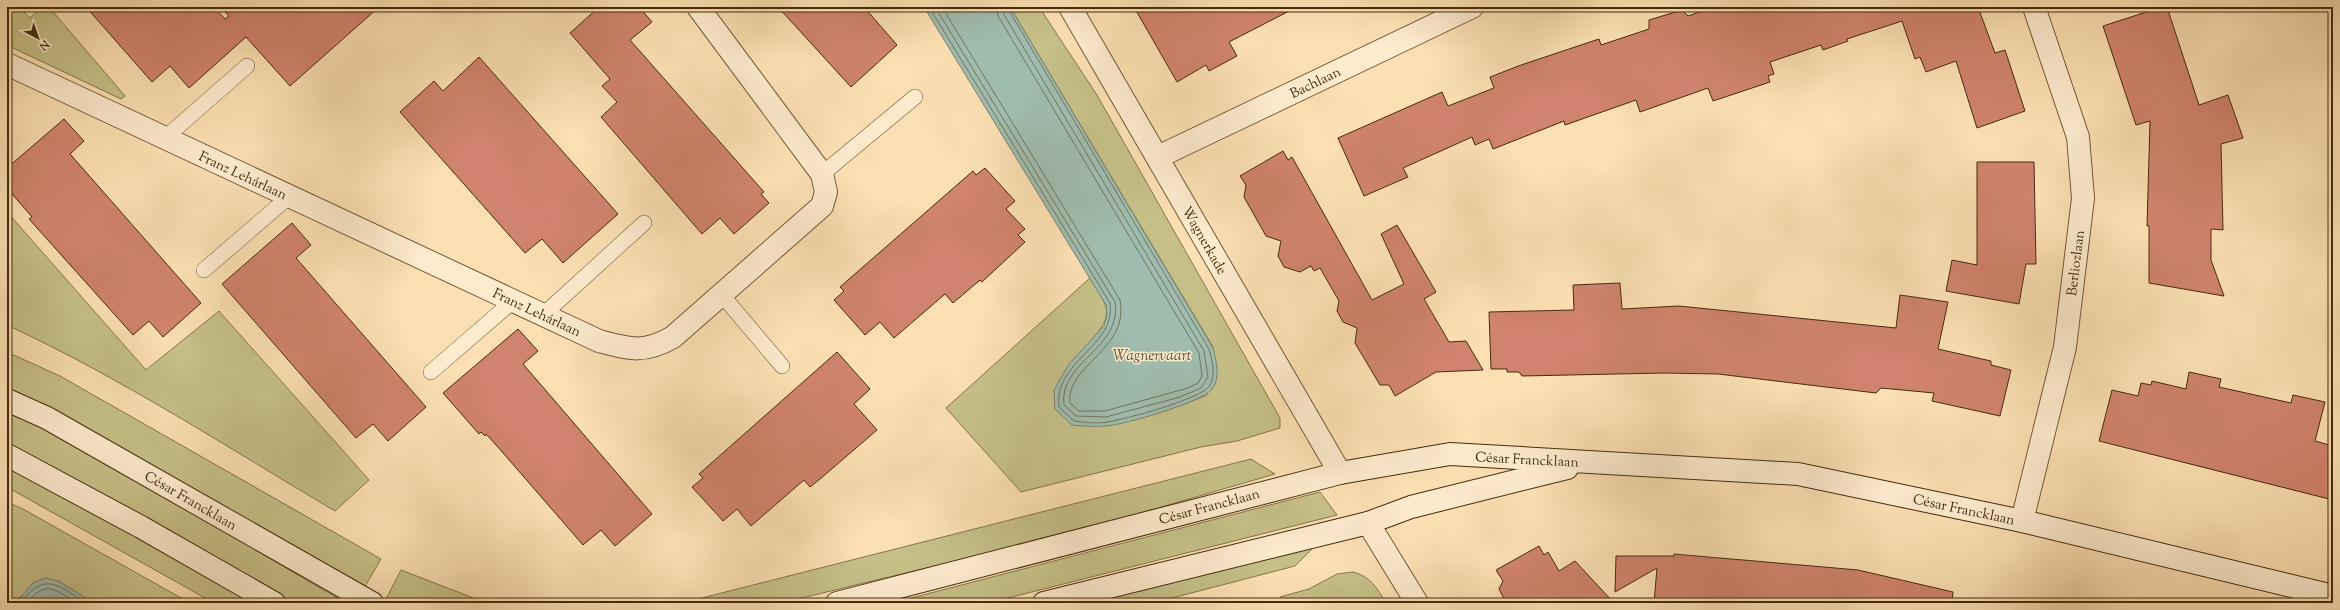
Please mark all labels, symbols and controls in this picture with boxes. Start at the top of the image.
north arrow [18,18,58,58]
text: N [35,35,53,54]
street label: Bachlaan [1287,63,1345,105]
street label: Franz Lehárlaan [195,148,290,206]
street label: Wagnerkade [1176,203,1231,279]
street label: Berliozlaan [2063,229,2091,297]
street label: Franz Lehárlaan [489,285,584,343]
water label: Wagnervaart [1113,346,1192,367]
street label: César Francklaan [1475,448,1579,474]
street label: César Francklaan [140,467,240,536]
street label: César Francklaan [1157,485,1262,531]
street label: César Francklaan [1911,490,2016,532]

